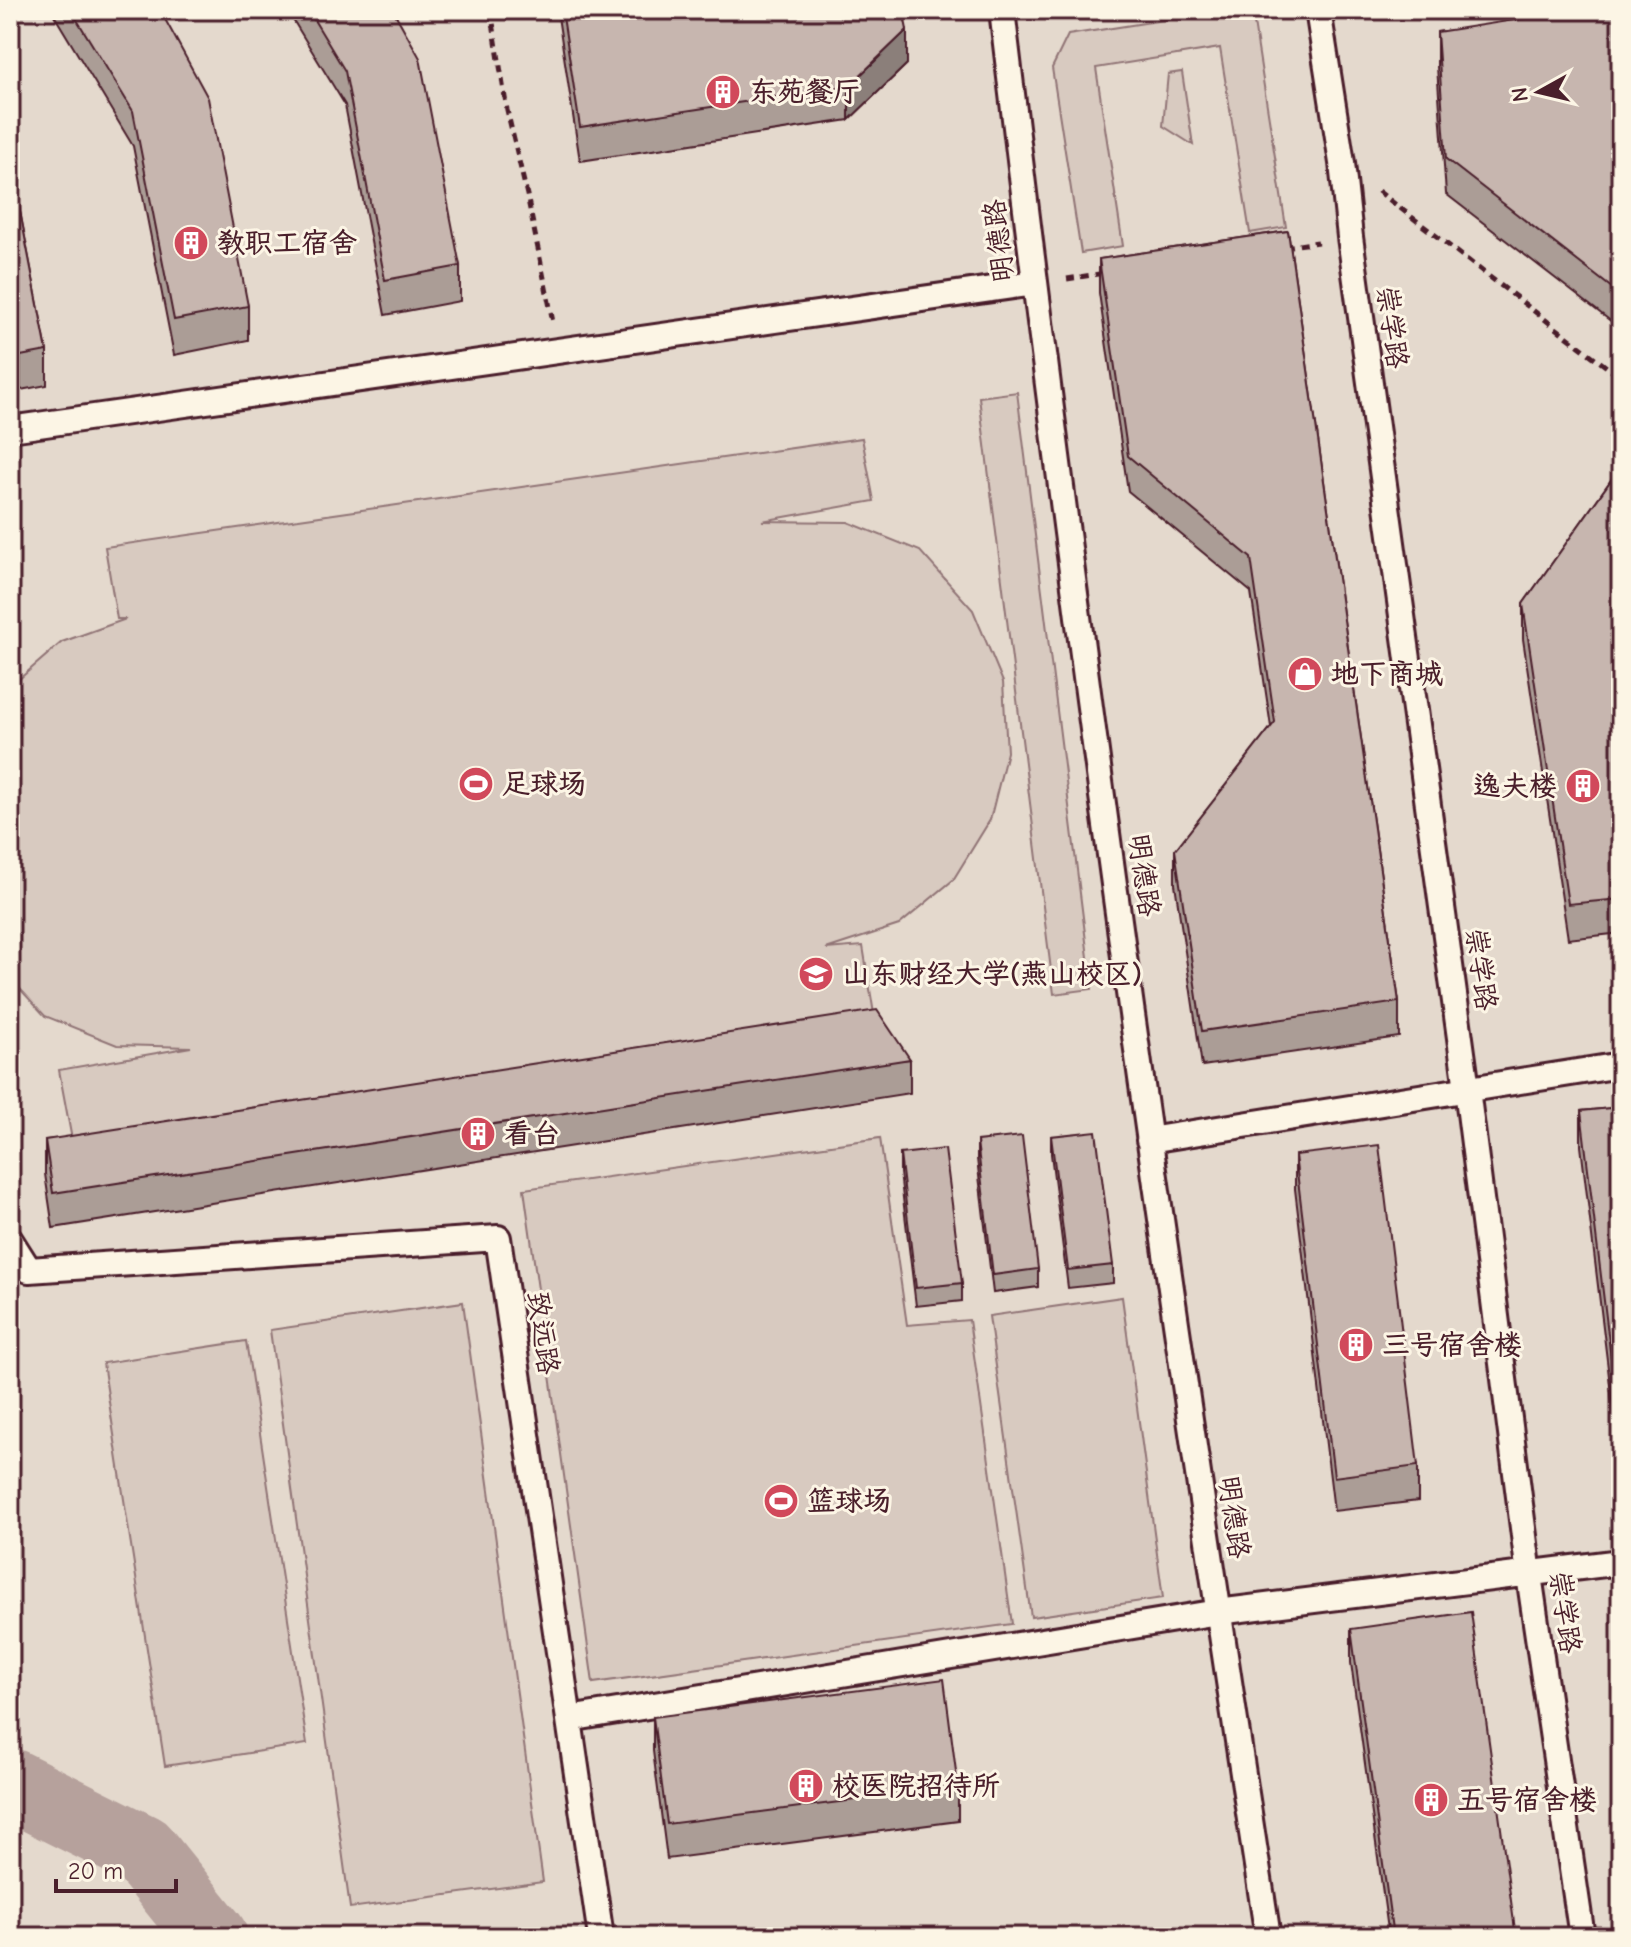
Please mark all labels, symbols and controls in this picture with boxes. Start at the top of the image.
north arrow [1499,52,1579,132]
building icon: 东苑餐厅 [704,73,742,111]
place label: 东苑餐厅 [749,76,861,108]
text: N [1506,86,1534,104]
street label: 明德路 [978,197,1020,285]
building icon: 教职工宿舍 [172,224,210,262]
place label: 教职工宿舍 [217,227,357,259]
street label: 崇学路 [1370,283,1414,371]
shop icon: 地下商城 [1286,655,1324,693]
place label: 地下商城 [1331,658,1443,690]
sports icon: 足球场 [457,765,495,803]
building icon: 逸夫楼 [1564,767,1602,805]
place label: 足球场 [502,768,586,800]
place label: 逸夫楼 [1473,770,1557,802]
street label: 明德路 [1122,831,1166,919]
street label: 崇学路 [1459,925,1503,1013]
school or university icon: 山东财经大学(燕山校区) [797,955,835,993]
place label: 山东财经大学(燕山校区) [842,958,1142,990]
building icon: 看台 [459,1115,497,1153]
place label: 看台 [504,1118,560,1150]
street label: 致远路 [521,1289,565,1377]
building icon: 三号宿舍楼 [1337,1326,1375,1364]
place label: 三号宿舍楼 [1382,1329,1522,1361]
street label: 明德路 [1212,1473,1256,1561]
sports icon: 篮球场 [762,1482,800,1520]
place label: 篮球场 [807,1485,891,1517]
street label: 崇学路 [1543,1568,1587,1656]
building icon: 校医院招待所 [787,1767,825,1805]
place label: 校医院招待所 [832,1770,1000,1802]
building icon: 五号宿舍楼 [1412,1781,1450,1819]
place label: 五号宿舍楼 [1457,1784,1597,1816]
scale bar [56,1843,176,1893]
text: 20 m [68,1857,123,1885]

